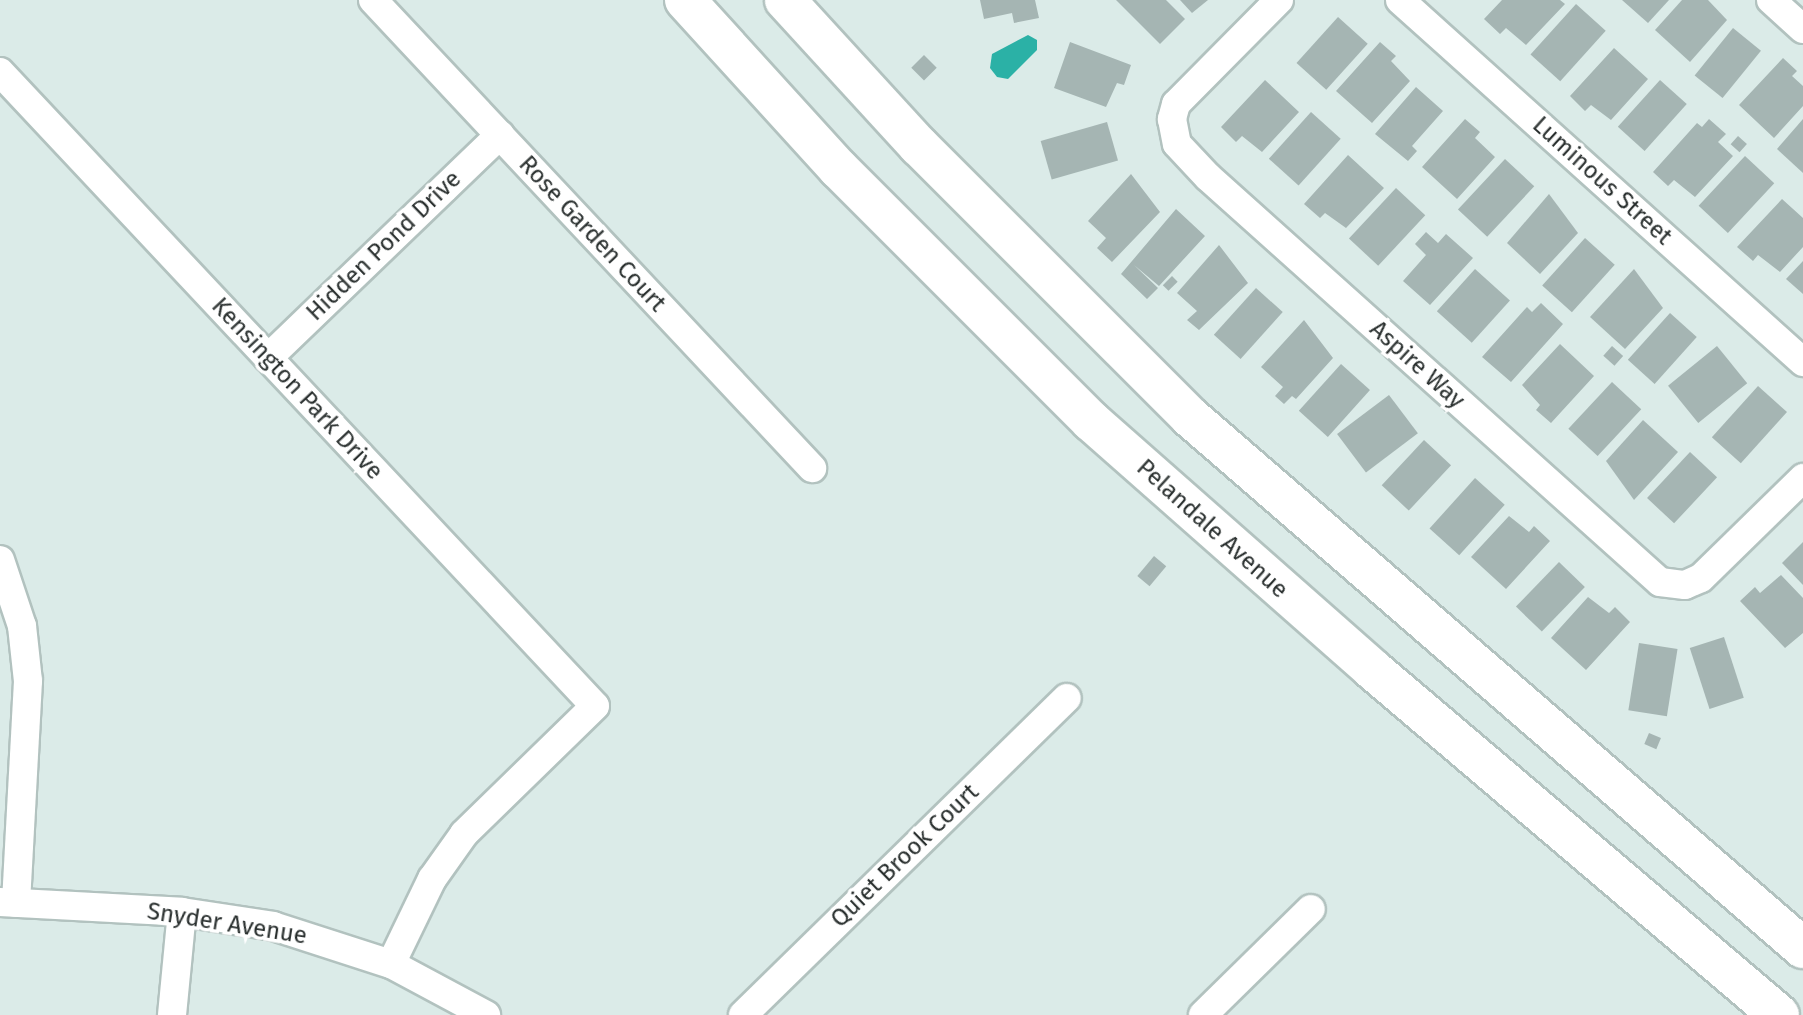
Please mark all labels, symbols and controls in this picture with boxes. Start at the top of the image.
street label: Luminous Street [1526,111,1678,251]
street label: Rose Garden Court [512,150,672,318]
street label: Hidden Pond Drive [301,165,467,327]
street label: Kensington Park Drive [205,292,389,486]
street label: Aspire Way [1364,315,1470,415]
street label: Pelandale Avenue [1130,454,1294,604]
street label: Quiet Brook Court [825,778,985,934]
street label: Snyder Avenue [145,897,309,951]

